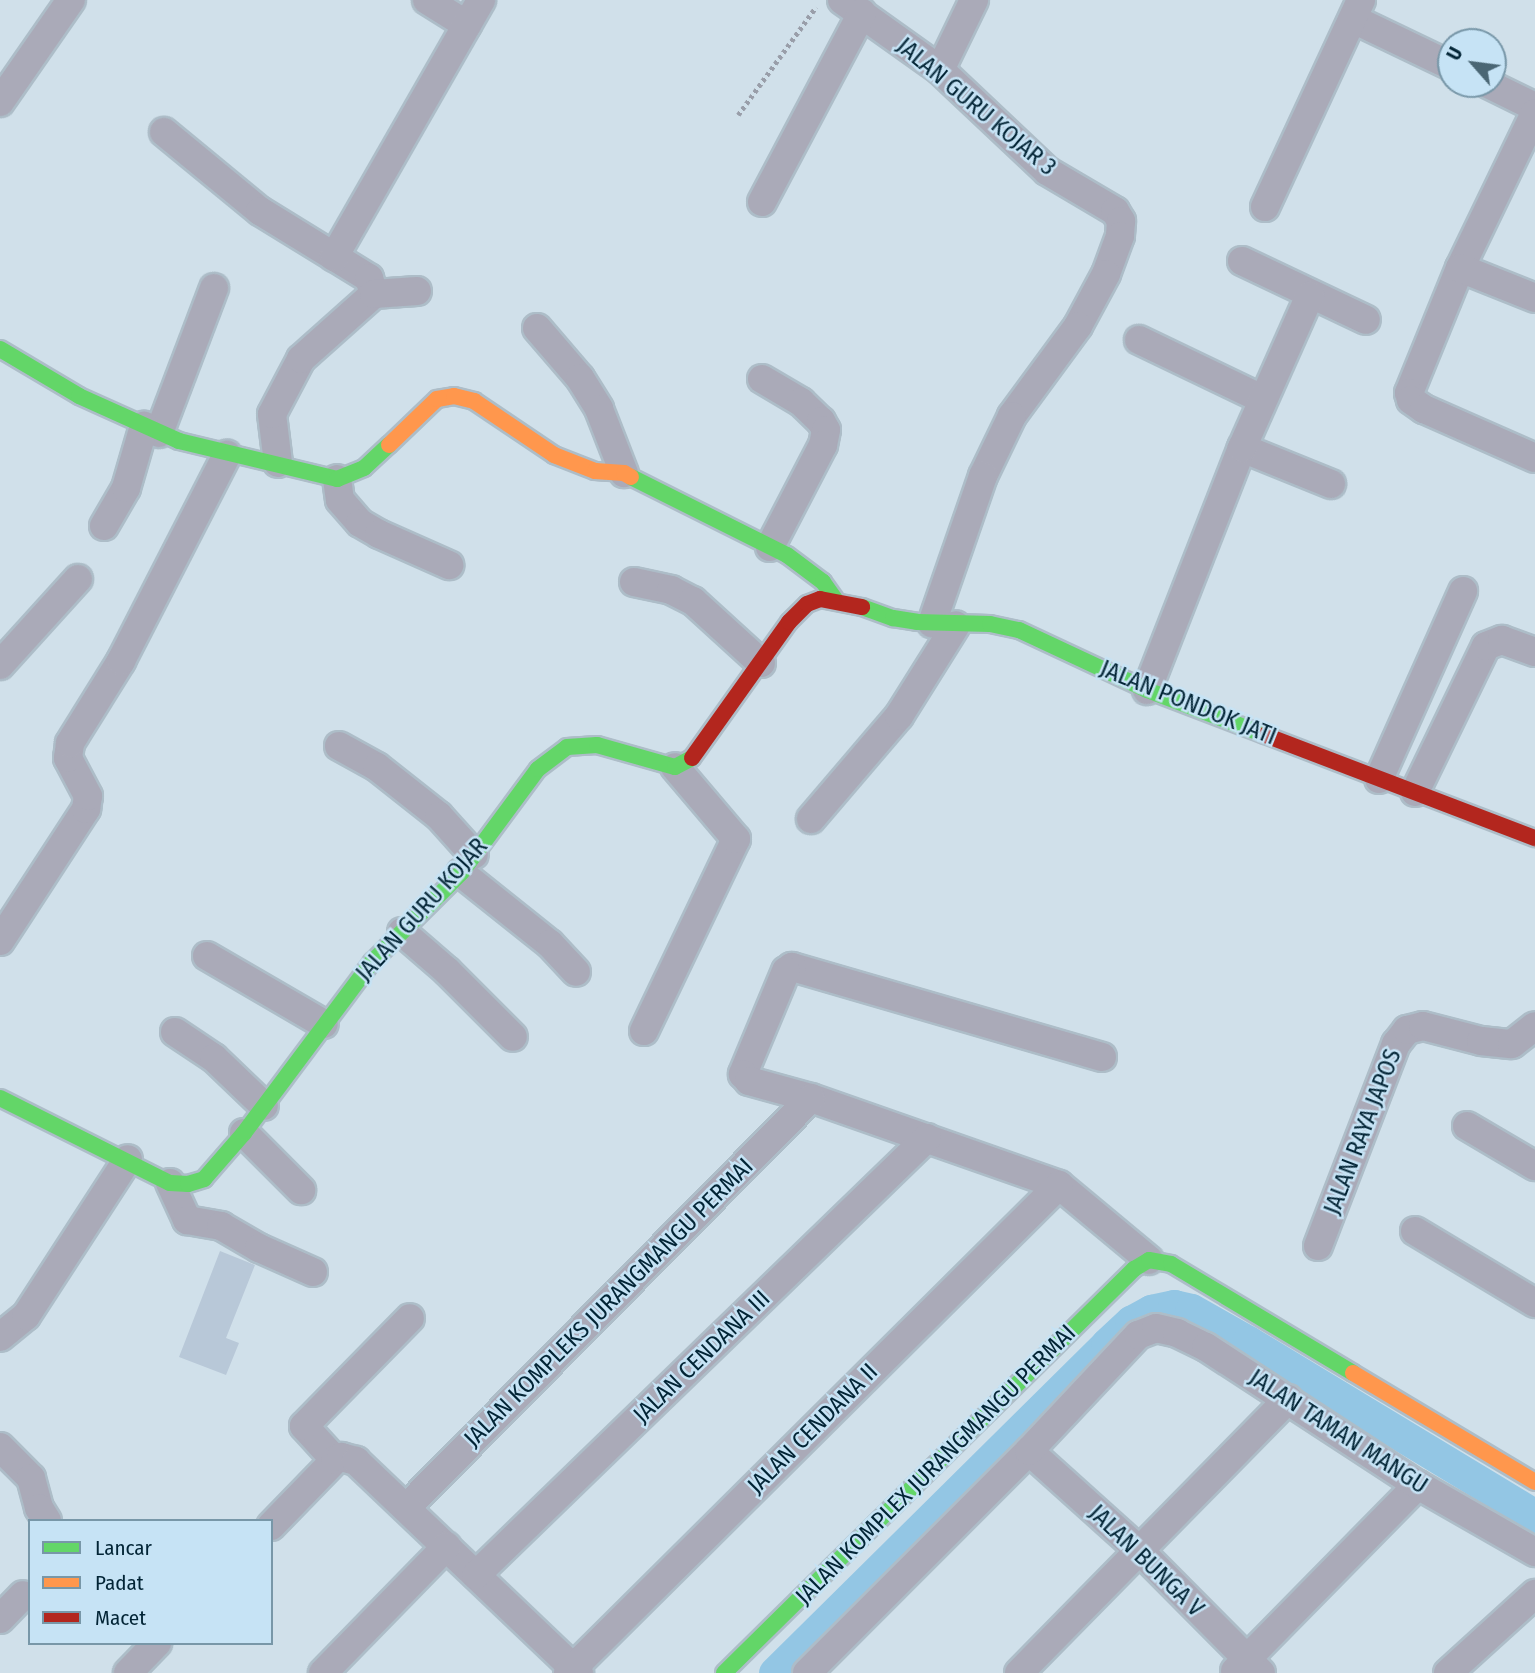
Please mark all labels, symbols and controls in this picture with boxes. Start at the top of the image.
north arrow [1437,28,1507,98]
street label: JALAN GURU KOJAR 3 [890,32,1062,182]
text: U [1442,44,1468,64]
street label: JALAN PONDOK JATI [1096,655,1280,751]
street label: JALAN GURU KOJAR [350,833,494,987]
street label: JALAN RAYA JAPOS [1318,1045,1408,1219]
street label: JALAN KOMPLEKS JURANGMANGU PERMAI [459,1153,759,1453]
street label: JALAN CENDANA III [628,1285,776,1429]
street label: JALAN KOMPLEX JURANGMANGU PERMAI [790,1319,1082,1611]
street label: JALAN CENDANA II [742,1358,884,1500]
street label: JALAN TAMAN MANGU [1243,1364,1433,1500]
street label: JALAN BUNGA V [1083,1499,1209,1623]
legend [28,1519,273,1645]
text: Lancar [95,1535,152,1561]
text: Padat [95,1570,144,1596]
text: Macet [95,1605,146,1631]

